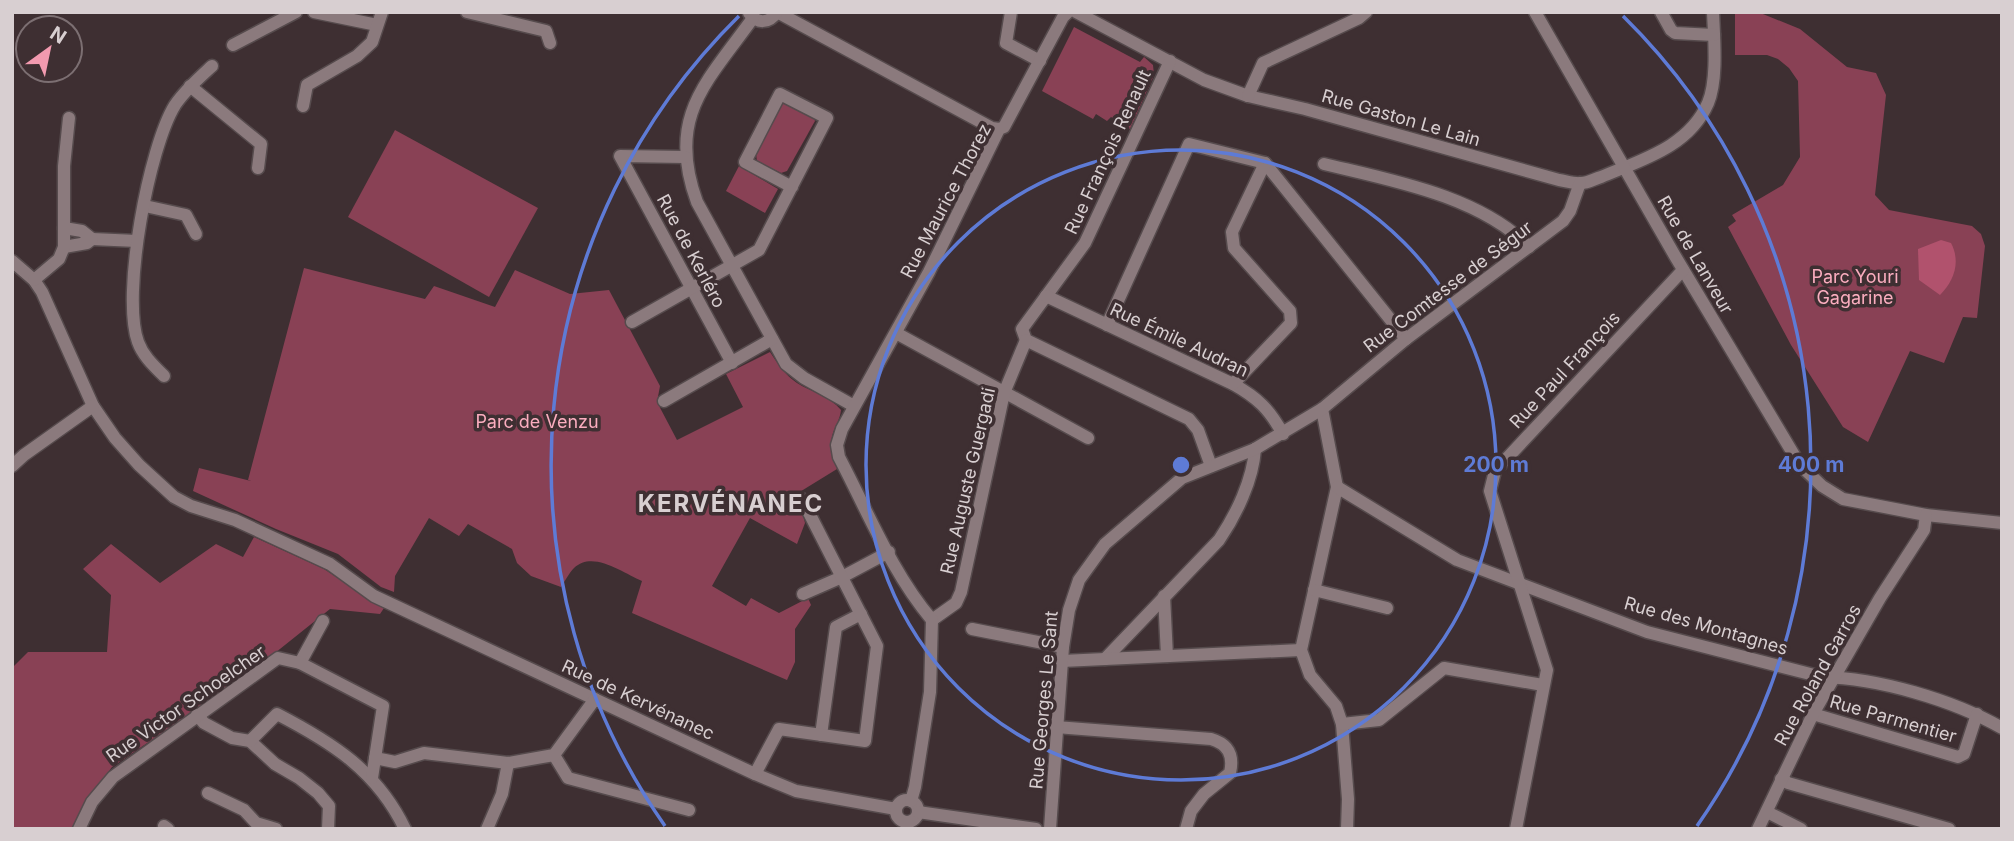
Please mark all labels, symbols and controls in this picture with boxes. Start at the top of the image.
north arrow [14,14,84,84]
text: N [46,22,70,49]
street label: Rue François Renault [1060,66,1155,237]
street label: Rue Gaston Le Lain [1319,85,1483,150]
street label: Rue Maurice Thorez [896,120,995,282]
street label: Rue de Kerléro [653,190,730,311]
street label: Rue de Lanveur [1653,192,1738,318]
street label: Rue Comtesse de Ségur [1359,216,1536,357]
park label: Parc Youri Gagarine [1811,266,1899,308]
street label: Rue Émile Audran [1107,297,1252,381]
street label: Rue Paul François [1505,307,1624,432]
street label: Rue Auguste Guergadi [936,386,999,576]
park label: Parc de Venzu [475,411,599,432]
text: 200 m [1463,452,1529,477]
text: 400 m [1778,452,1844,477]
centre of rings [1169,453,1193,477]
district label: KERVÉNANEC [638,489,824,518]
street label: Rue des Montagnes [1622,592,1790,659]
street label: Rue Roland Garros [1770,600,1865,749]
street label: Rue Georges Le Sant [1025,610,1062,790]
street label: Rue Victor Schoelcher [102,641,270,767]
street label: Rue de Kervénanec [559,655,718,744]
street label: Rue Parmentier [1827,690,1959,747]

